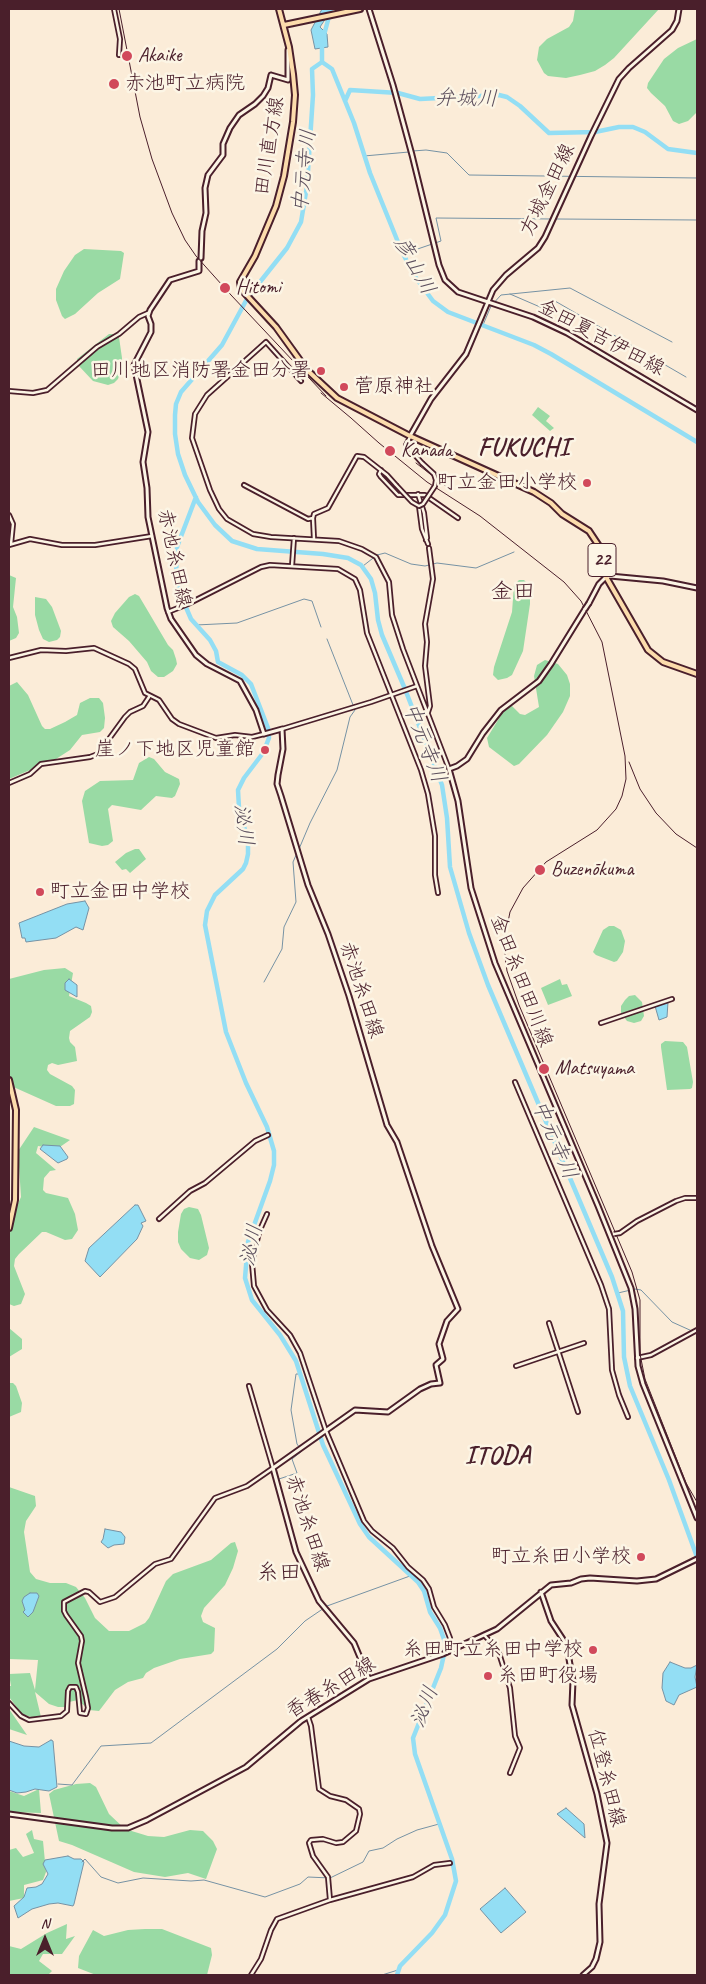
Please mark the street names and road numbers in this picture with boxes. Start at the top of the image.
street label: 田川直方線 [250,95,290,197]
street label: 方城金田線 [515,140,581,240]
street label: 金田夏吉伊田線 [534,295,668,381]
street label: 赤池糸田線 [152,507,196,609]
road number: 22 [588,544,616,576]
street label: 金田糸田田川線 [485,911,557,1051]
street label: 赤池糸田線 [334,939,388,1041]
street label: 赤池糸田線 [280,1472,334,1574]
street label: 香春糸田線 [282,1652,380,1724]
street label: 位登糸田線 [582,1727,630,1829]

